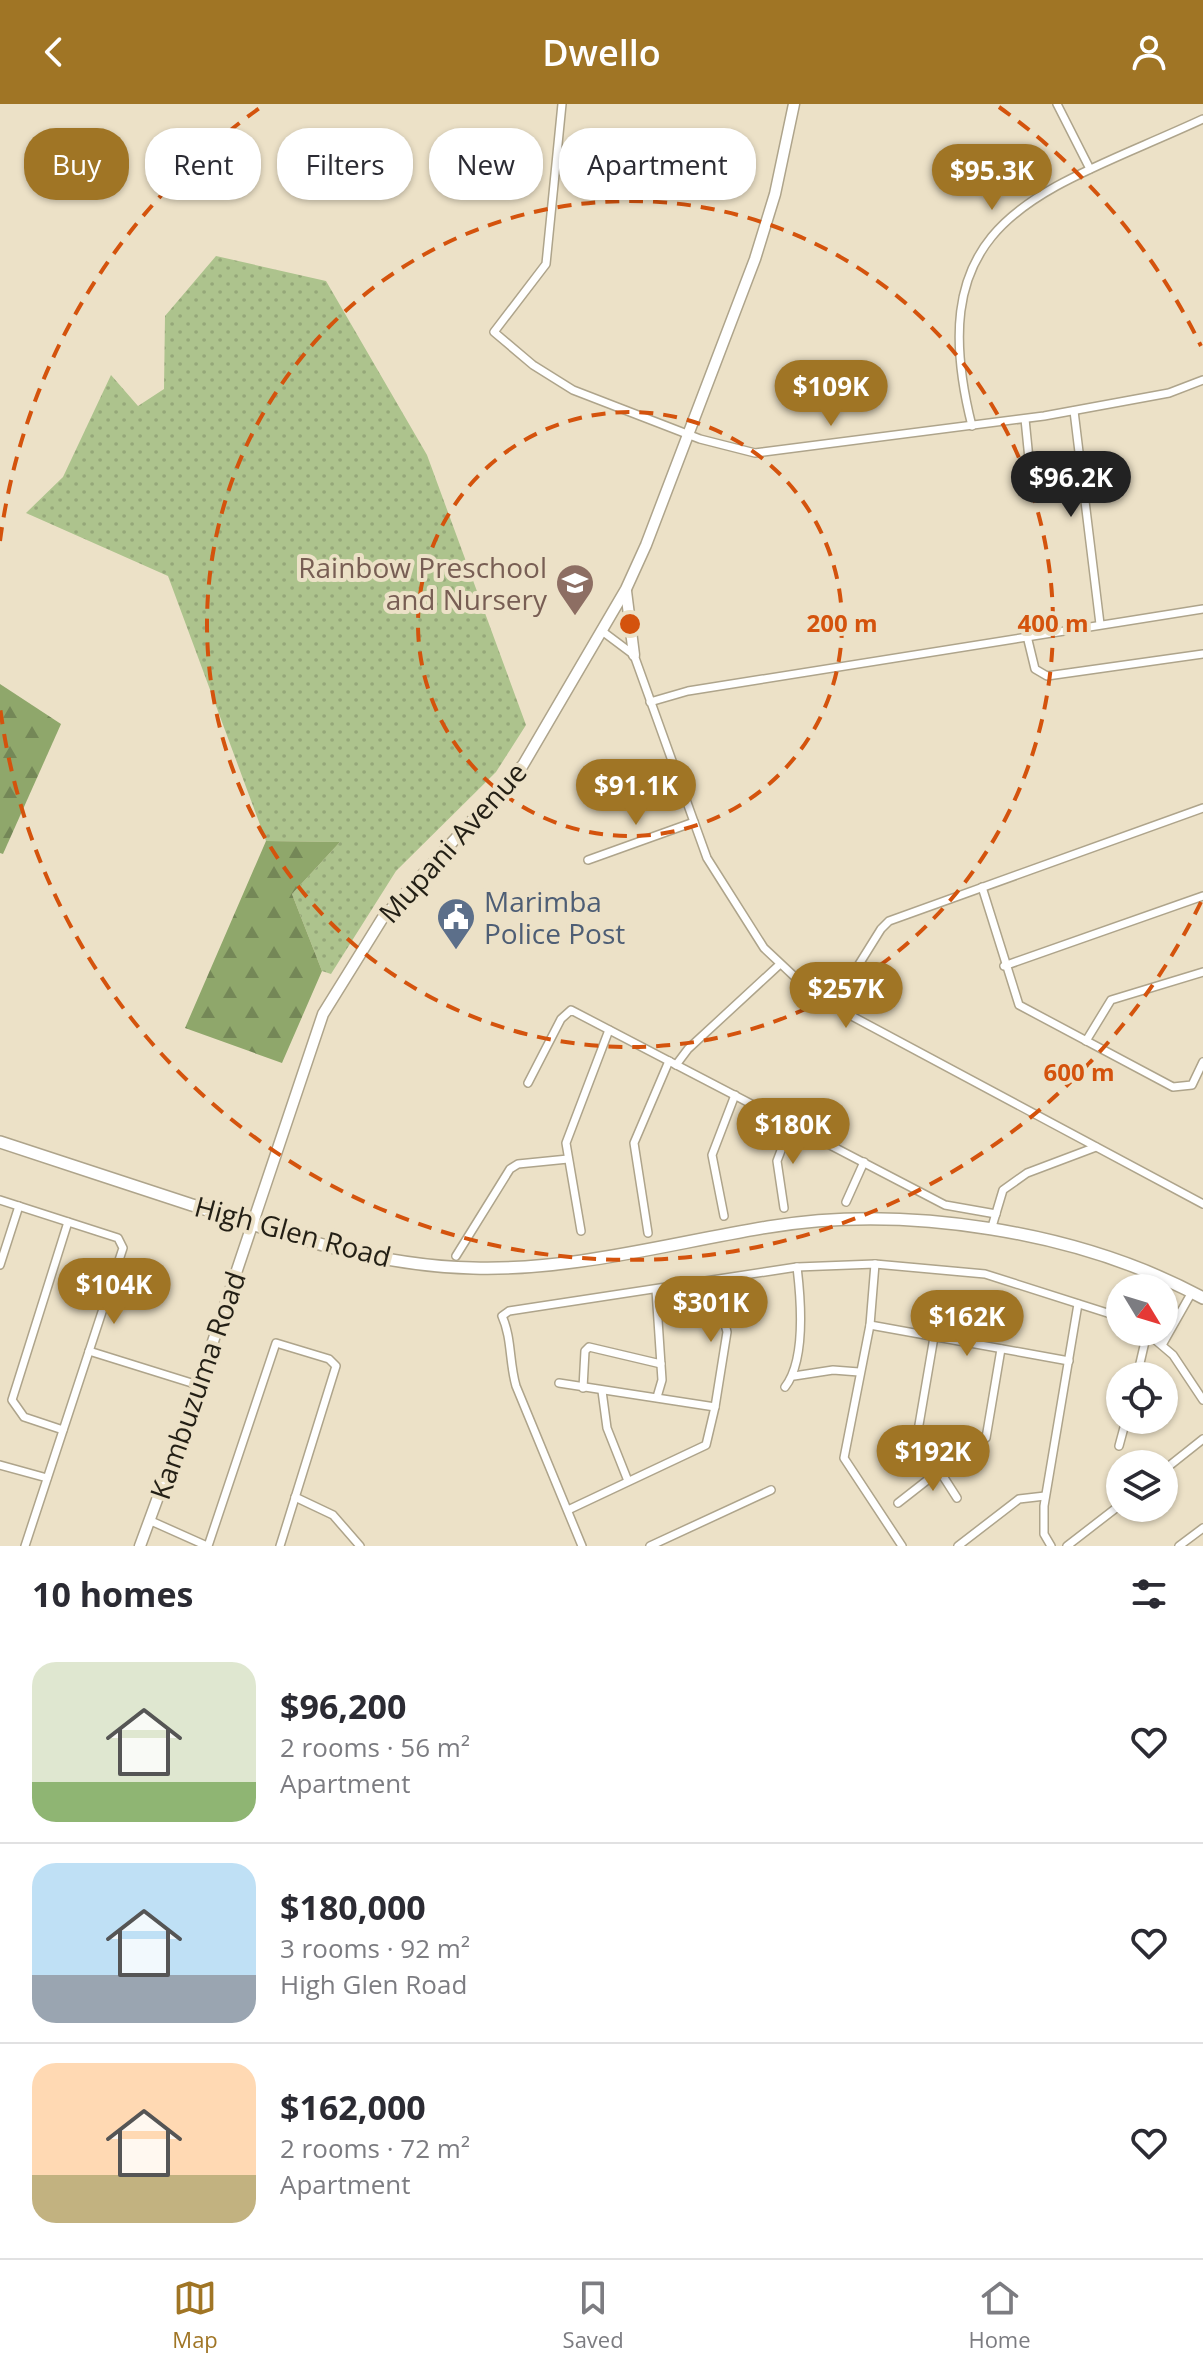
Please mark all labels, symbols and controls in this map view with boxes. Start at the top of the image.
text: Dwello [542,28,661,77]
icon: back [32,30,76,74]
icon: person [1127,30,1171,74]
chip: Buy [24,128,129,200]
chip: Rent [145,128,261,200]
chip: Filters [277,128,413,200]
chip: New [429,128,543,200]
chip: Apartment [559,128,756,200]
pin: $95.3K [927,144,1057,212]
text: $95.3K [950,152,1034,188]
pin: $109K [775,360,887,428]
text: $109K [793,368,869,404]
pin: $96.2K [1006,451,1136,519]
text: $96.2K [1029,459,1113,495]
place label: Rainbow Preschool and Nursery [298,548,548,618]
school or university icon: Rainbow Preschool and Nursery [554,562,596,617]
text: 200 m [807,606,877,639]
text: 400 m [1018,606,1088,639]
centre of rings [616,610,644,638]
street label: Mupani Avenue [370,753,534,931]
pin: $91.1K [571,759,701,827]
text: $91.1K [594,767,678,803]
place label: Marimba Police Post [484,882,625,952]
public building icon: Marimba Police Post [435,896,477,951]
pin: $257K [790,962,902,1030]
text: $257K [808,970,884,1006]
text: 600 m [1044,1055,1114,1088]
pin: $180K [737,1098,849,1166]
text: $180K [755,1106,831,1142]
street label: High Glen Road [191,1187,395,1275]
pin: $104K [58,1258,170,1326]
text: $104K [76,1266,152,1302]
street label: Kambuzuma Road [140,1266,254,1504]
north arrow [1106,1274,1178,1346]
map controls [1106,1274,1178,1522]
pin: $301K [655,1276,767,1344]
text: $301K [673,1284,749,1320]
pin: $162K [911,1290,1023,1358]
text: $162K [929,1298,1005,1334]
button: locate [1106,1362,1178,1434]
pin: $192K [877,1425,989,1493]
text: $192K [895,1433,971,1469]
button: layers [1106,1450,1178,1522]
text: 10 homes [32,1571,193,1617]
icon: filters [1127,1572,1171,1616]
text: $96,200 [280,1683,406,1729]
icon: home [96,1694,192,1790]
icon: heart [1127,1720,1171,1764]
text: 2 rooms · 56 m² [280,1729,470,1765]
text: Apartment [280,1765,411,1801]
text: $180,000 [280,1884,426,1930]
icon: home [96,1895,192,1991]
icon: heart [1127,1921,1171,1965]
text: 3 rooms · 92 m² [280,1930,470,1966]
text: High Glen Road [280,1966,467,2002]
text: $162,000 [280,2084,426,2130]
icon: home [96,2095,192,2191]
icon: heart [1127,2121,1171,2165]
text: 2 rooms · 72 m² [280,2130,470,2166]
text: Apartment [280,2166,411,2202]
tab: Map [172,2276,218,2354]
tab: Saved [563,2276,624,2354]
tab: Home [968,2276,1031,2354]

